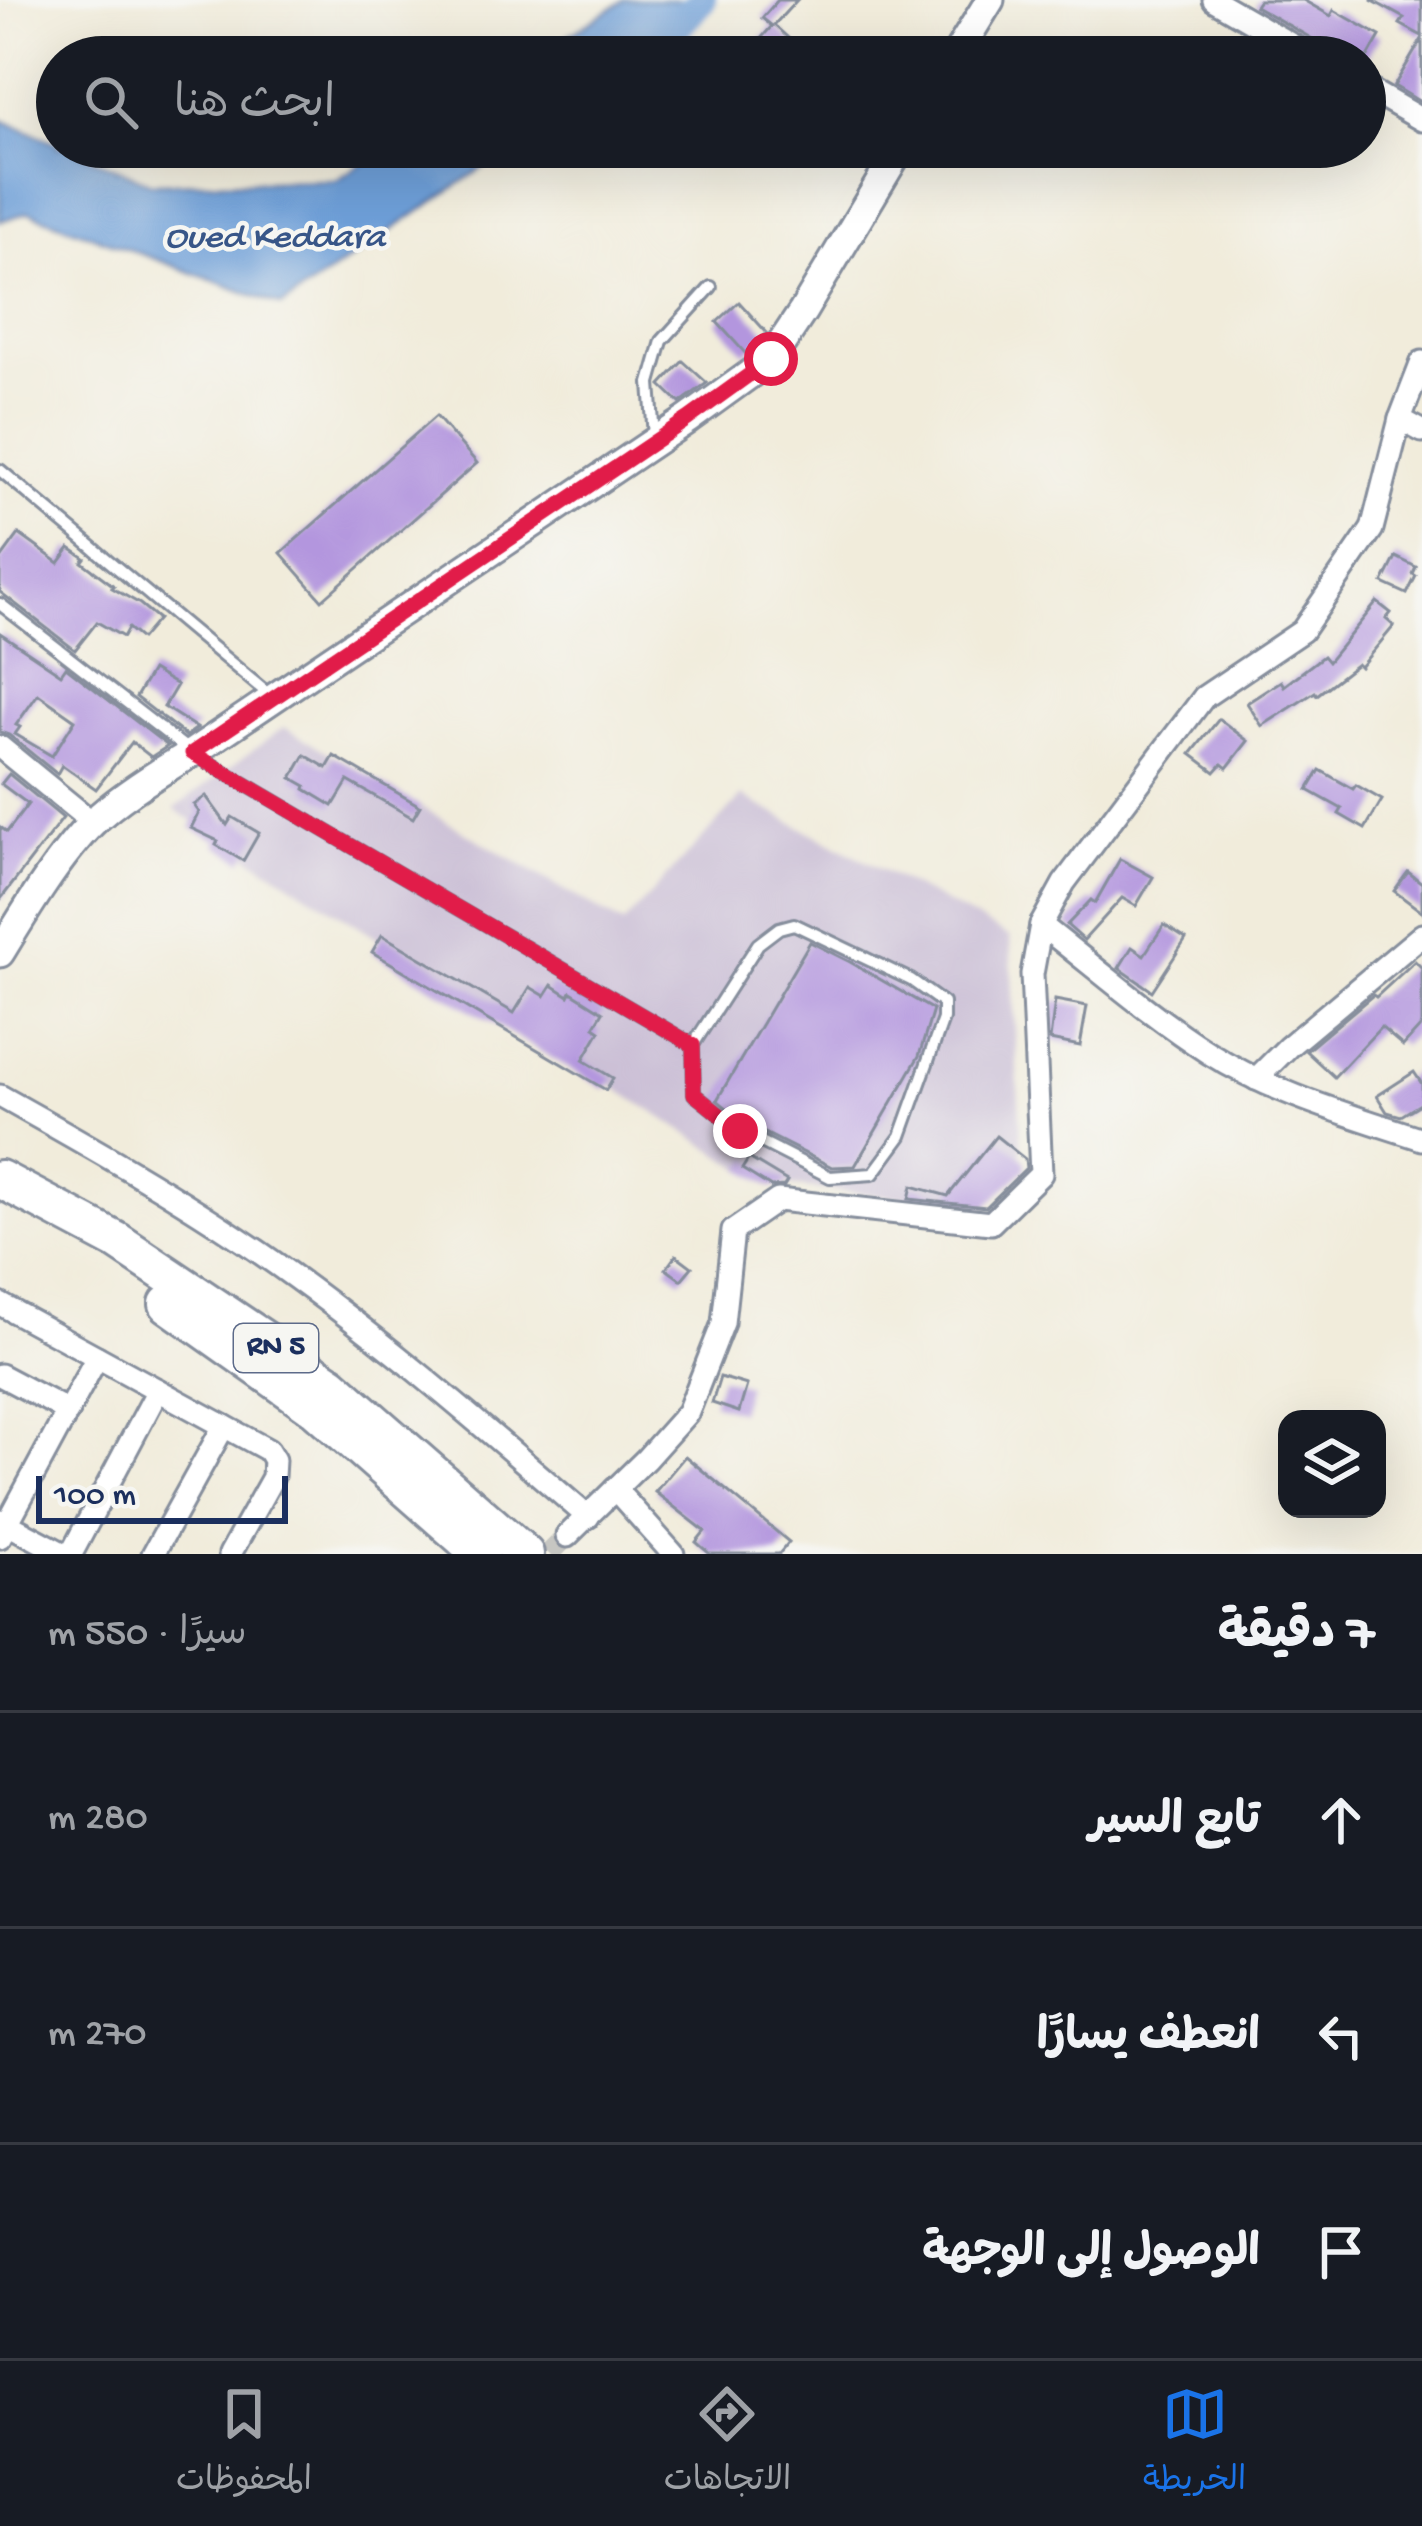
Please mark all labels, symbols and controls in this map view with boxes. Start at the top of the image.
search box [36,36,1386,168]
icon: search [78,69,144,135]
text: ابحث هنا [174,80,335,133]
water label: Oued Keddara [165,218,387,261]
route start [744,332,798,386]
route end [713,1104,767,1158]
road number: RN 5 [234,1324,318,1372]
map controls [1278,1410,1386,1518]
button: layers [1278,1410,1386,1518]
scale bar [36,1470,288,1523]
text: 100 m [54,1478,136,1516]
text: 7 دقيقة [1218,1607,1374,1667]
text: سيرًا · 550 m [48,1613,247,1659]
icon: ahead [1308,1787,1374,1853]
text: 280 m [48,1797,148,1843]
text: تابع السير [1089,1797,1260,1850]
icon: left [1308,2003,1374,2069]
text: 270 m [48,2013,147,2059]
text: انعطف يسارًا [1037,2013,1260,2066]
icon: arrive [1308,2219,1374,2285]
text: الوصول إلى الوجهة [922,2229,1260,2282]
tab: المحفوظات [176,2381,312,2507]
tab: الاتجاهات [664,2381,791,2507]
tab: الخريطة [1143,2381,1246,2507]

